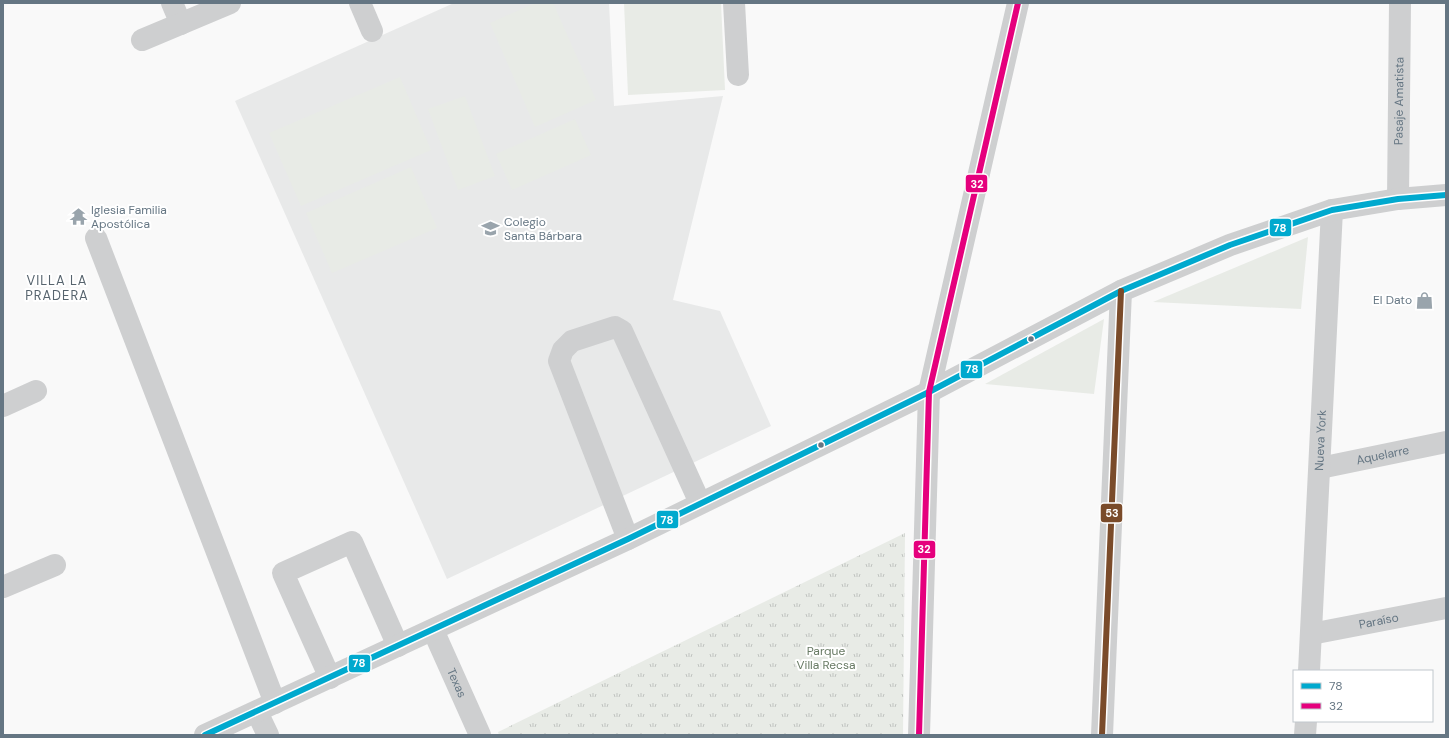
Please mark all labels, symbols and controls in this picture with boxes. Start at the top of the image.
street label: Pasaje Amatista [1391,57,1407,145]
line badge: 32 [965,174,988,193]
text: 32 [971,177,983,191]
place label: Iglesia Familia Apostólica [91,202,167,232]
temple icon: Iglesia Familia Apostólica [68,207,88,227]
place label: Colegio Santa Bárbara [504,214,582,244]
line badge: 78 [1269,218,1292,237]
school or university icon: Colegio Santa Bárbara [481,219,501,239]
text: 78 [1274,221,1286,235]
district label: VILLA LA PRADERA [25,272,89,304]
shop icon: El Dato [1415,290,1435,310]
place label: El Dato [1373,292,1412,308]
unlabelled marker [1026,334,1036,344]
line badge: 78 [960,360,983,379]
text: 78 [966,362,978,376]
street label: Nueva York [1311,409,1330,471]
unlabelled marker [816,440,826,450]
street label: Aquelarre [1355,442,1411,468]
line badge: 53 [1100,503,1123,523]
text: 53 [1105,506,1119,520]
line badge: 78 [656,510,679,529]
text: 78 [661,513,673,527]
line badge: 32 [913,540,936,559]
text: 32 [918,542,930,556]
street label: Paraíso [1358,609,1400,633]
park label: Parque Villa Recsa [797,643,855,673]
line badge: 78 [348,654,371,673]
text: 78 [353,656,365,670]
street label: Texas [443,666,470,700]
legend [1293,670,1433,722]
text: 78 [1329,678,1343,694]
text: 32 [1329,698,1343,714]

